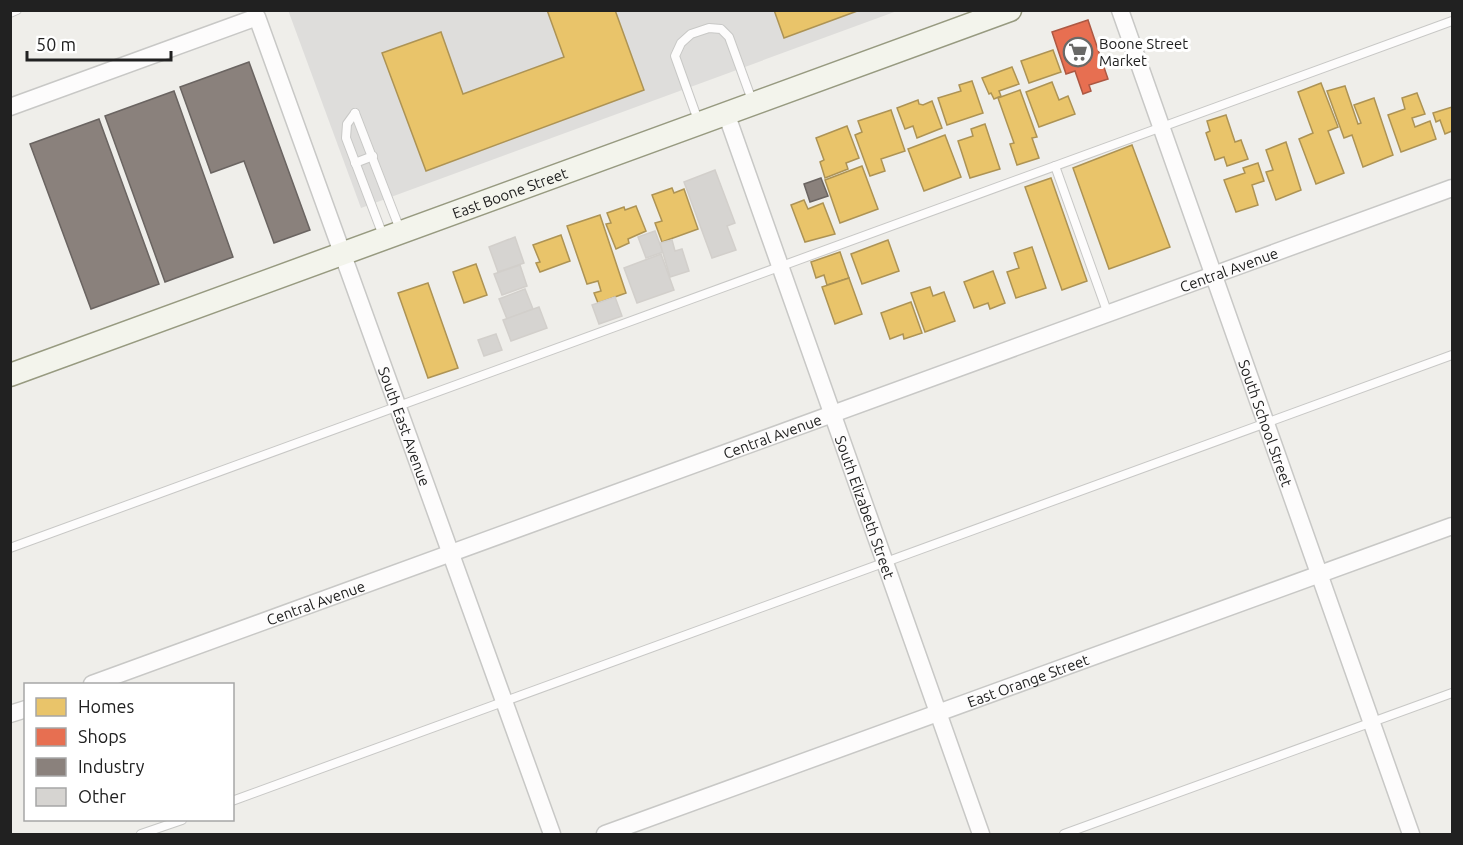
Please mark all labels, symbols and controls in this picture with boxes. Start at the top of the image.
scale bar [27,24,171,62]
text: 50 m [36,34,76,54]
place label: Boone Street Market [1099,35,1188,69]
supermarket icon: Boone Street Market [1062,36,1094,68]
street label: East Boone Street [450,164,570,221]
street label: Central Avenue [1177,244,1280,295]
street label: South School Street [1236,357,1296,489]
street label: South East Avenue [375,364,434,488]
street label: Central Avenue [721,410,824,462]
street label: South Elizabeth Street [832,433,899,581]
street label: Central Avenue [264,577,367,628]
street label: East Orange Street [965,650,1091,710]
legend [24,683,234,821]
text: Homes [78,696,135,716]
text: Shops [78,726,127,746]
text: Industry [78,756,145,776]
text: Other [78,786,126,806]

